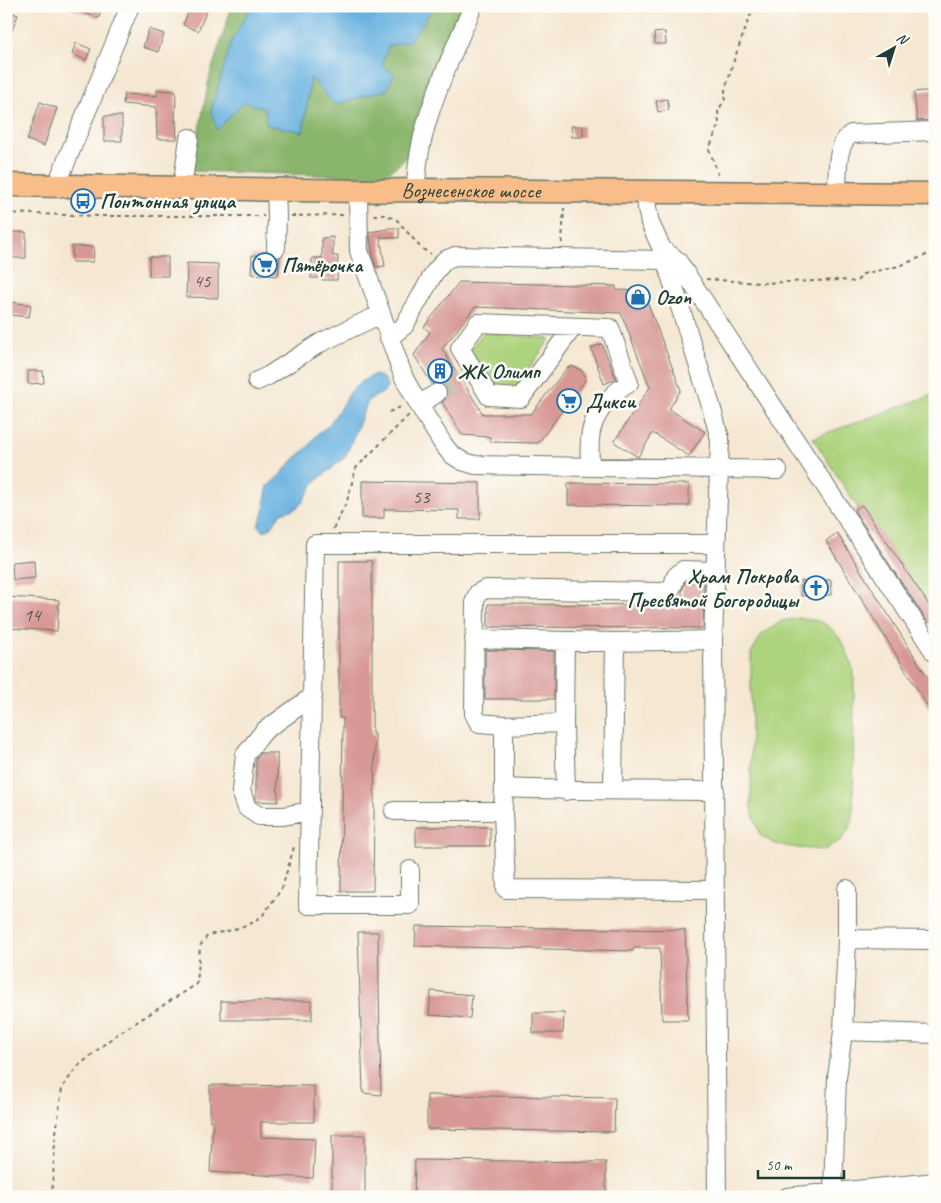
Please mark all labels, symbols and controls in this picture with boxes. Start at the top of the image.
north arrow [868,22,918,72]
text: N [893,29,912,49]
street label: Вознесенское шоссе [401,177,543,204]
bus stop icon: Понтонная улица [70,188,96,214]
place label: Понтонная улица [100,188,237,215]
supermarket icon: Пятёрочка [252,252,278,278]
place label: Пятёрочка [282,252,364,278]
house number: 45 [193,269,212,293]
shop icon: Ozon [625,284,651,310]
place label: Ozon [656,284,691,310]
building icon: ЖК Олимп [427,358,453,384]
place label: ЖК Олимп [458,358,542,384]
supermarket icon: Дикси [556,388,582,414]
place label: Дикси [586,388,638,414]
house number: 53 [412,485,431,509]
place label: Храм Покрова Пресвятой Богородицы [627,563,800,613]
church icon: Храм Покрова Пресвятой Богородицы [803,575,829,601]
house number: 14 [23,603,43,627]
scale bar [758,1148,845,1180]
text: 50 m [766,1156,793,1175]

